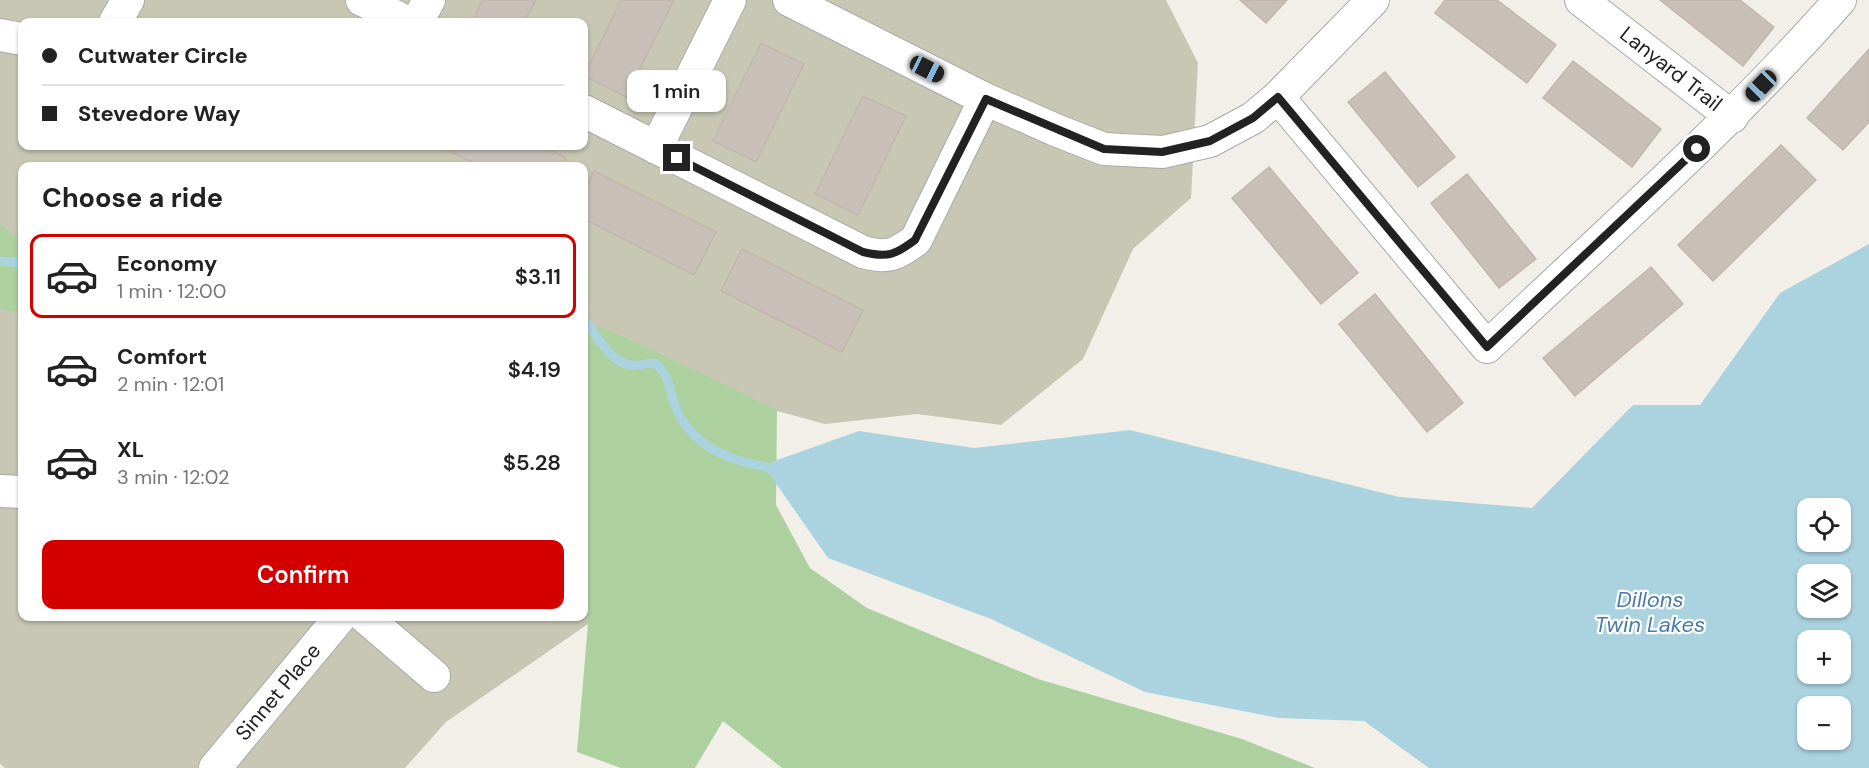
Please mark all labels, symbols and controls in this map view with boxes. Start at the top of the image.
street label: Lanyard Trail [1614,20,1728,118]
text: Cutwater Circle [78,41,248,70]
car [907,53,947,85]
car [1742,67,1780,105]
callout: 1 min [628,71,726,113]
text: 1 min [653,78,700,104]
text: Stevedore Way [78,99,240,128]
route start [1683,135,1710,162]
route end [663,144,690,171]
text: Choose a ride [42,180,223,215]
icon: car [45,249,99,303]
text: Economy [117,249,217,278]
text: $3.11 [515,262,561,291]
text: 1 min · 12:00 [117,278,226,304]
icon: car [45,342,99,396]
text: Comfort [117,342,207,371]
text: $4.19 [508,355,561,384]
text: 2 min · 12:01 [117,371,224,397]
icon: car [45,435,99,489]
text: XL [117,435,144,464]
text: $5.28 [503,448,561,477]
text: 3 min · 12:02 [117,464,230,490]
map controls [1797,498,1851,750]
button: locate [1797,498,1851,552]
button: Confirm [42,540,564,609]
button: layers [1797,564,1851,618]
water label: Dillons Twin Lakes [1595,585,1705,639]
button: + [1797,630,1851,684]
street label: Sinnet Place [229,637,327,747]
button: − [1797,696,1851,750]

